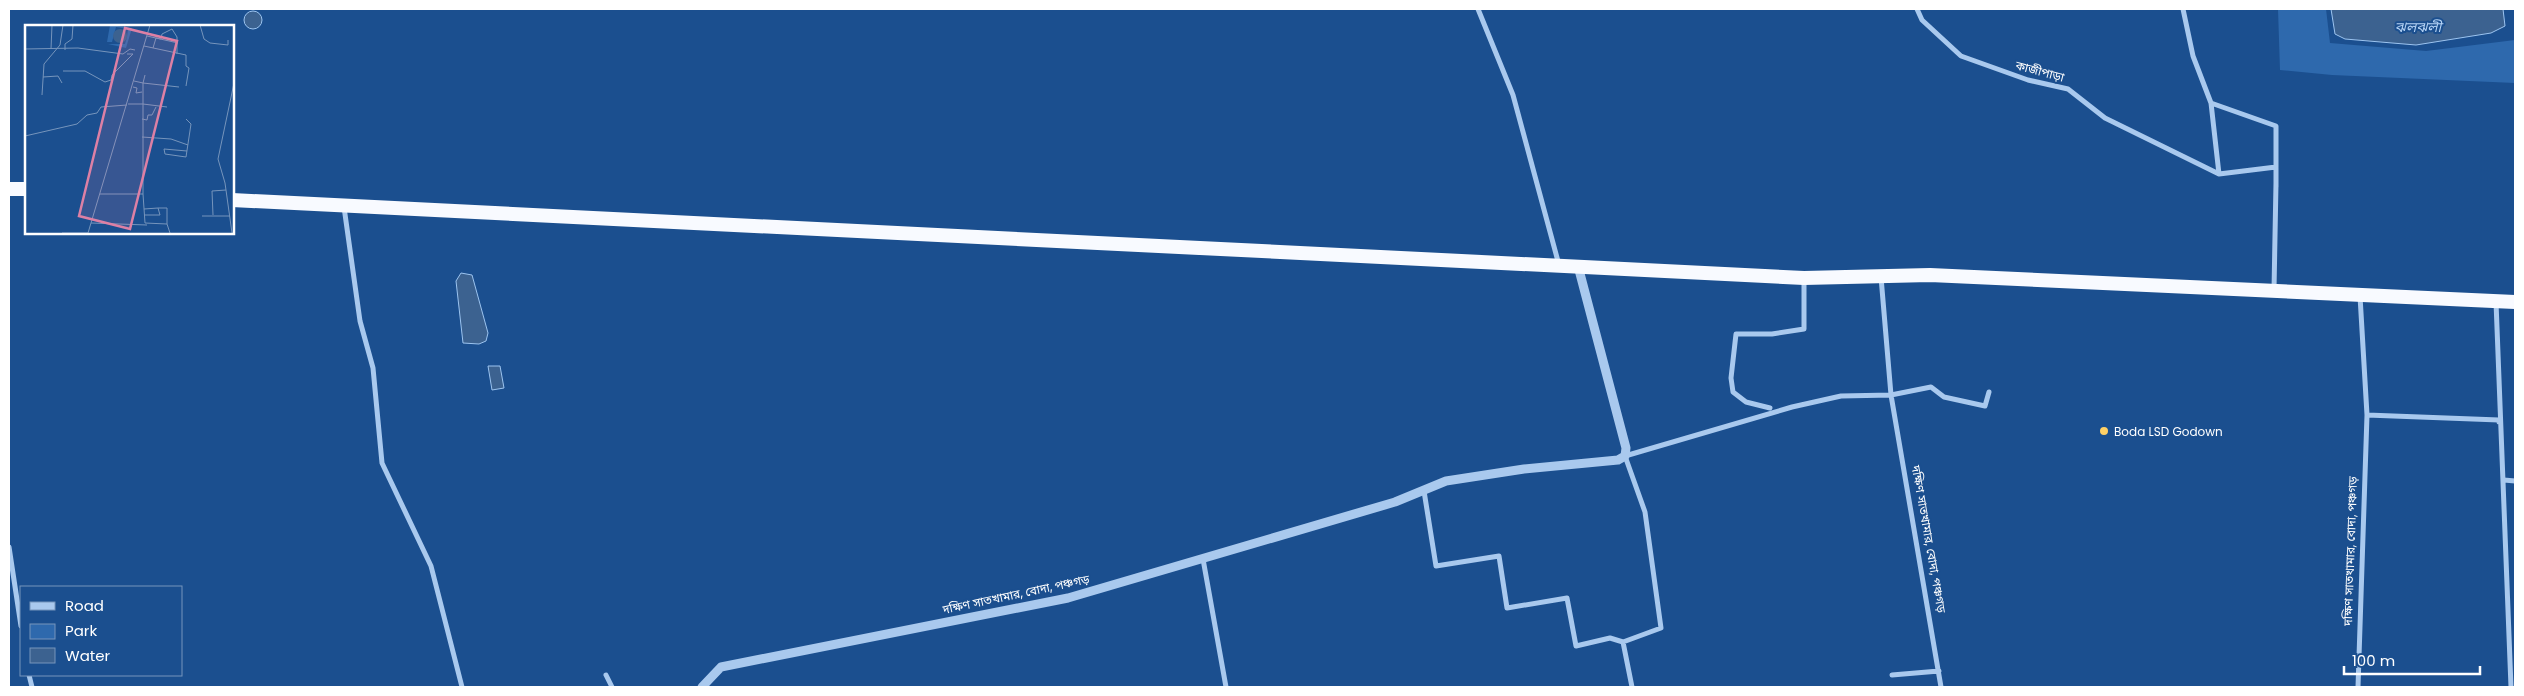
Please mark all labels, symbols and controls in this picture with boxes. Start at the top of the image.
water label: ঝলঝলী [2395,17,2445,37]
inset map [25,25,234,234]
street label: কাজীপাড়া [2013,56,2067,86]
place label: Boda LSD Godown [2114,423,2223,440]
marker: Boda LSD Godown [2098,425,2110,437]
street label: দক্ষিণ সাতখামার, বোদা, পঞ্চগড় [1907,463,1950,615]
street label: দক্ষিণ সাতখামার, বোদা, পঞ্চগড় [2339,476,2361,627]
street label: দক্ষিণ সাতখামার, বোদা, পঞ্চগড় [940,570,1091,618]
legend [20,586,182,676]
text: Road [65,595,104,616]
text: Park [65,620,97,641]
scale bar [2344,644,2480,676]
text: Water [65,645,111,666]
text: 100 m [2352,650,2395,671]

